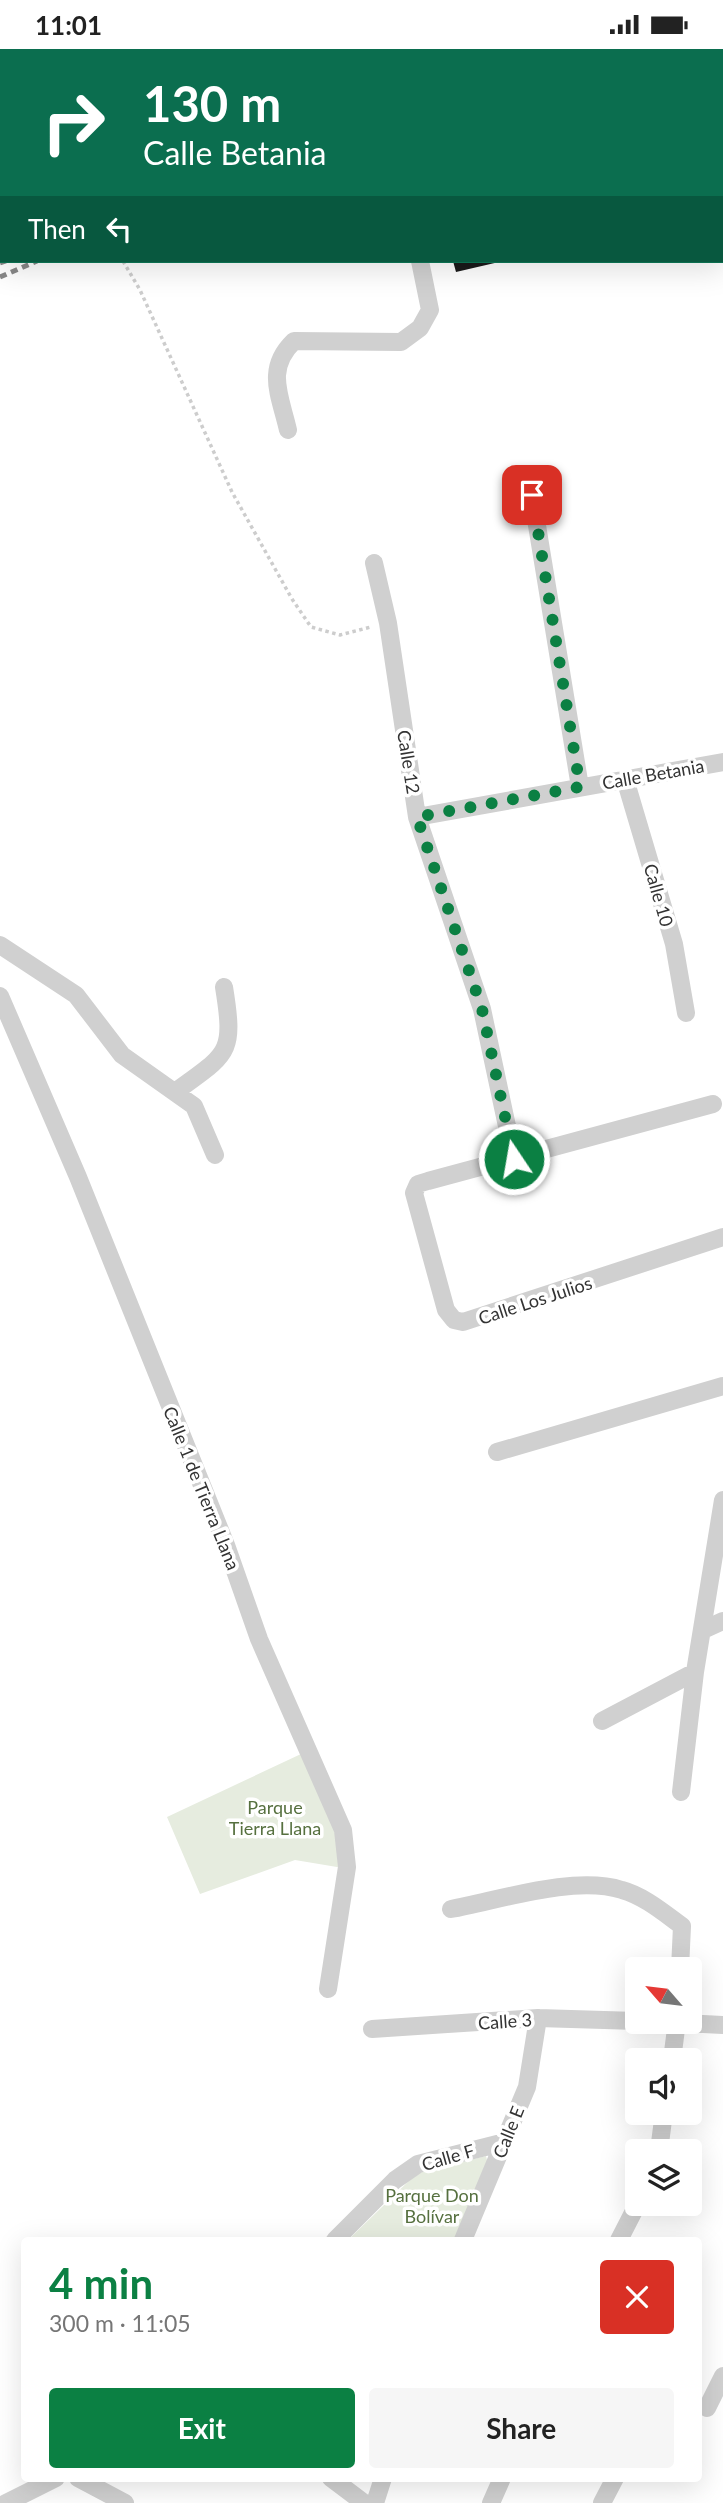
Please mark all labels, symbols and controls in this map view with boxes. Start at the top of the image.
text: 11:01 [35,9,102,41]
text: 130 m [143,74,281,132]
icon: right [28,77,119,168]
text: Calle Betania [143,133,327,172]
icon: left [100,210,138,248]
text: Then [28,213,86,245]
pin [502,465,562,525]
icon: arrive [513,476,551,514]
street label: Calle 12 [393,728,425,796]
street label: Calle Betania [600,754,706,794]
street label: Calle 10 [640,861,678,929]
position arrow [477,1122,551,1196]
street label: Calle Los Julios [475,1271,595,1329]
street label: Calle 1 de Tierra Llana [159,1403,245,1573]
park label: Parque Tierra Llana [229,1796,321,1839]
north arrow [625,1957,702,2033]
map controls [625,1957,702,2216]
street label: Calle 3 [477,2008,533,2034]
button: sound [625,2048,702,2125]
street label: Calle E [488,2103,528,2161]
street label: Calle F [419,2139,477,2175]
button: layers [625,2139,702,2216]
park label: Parque Don Bolívar [385,2184,479,2227]
text: 4 min [49,2258,153,2308]
button: close [600,2260,674,2334]
text: 300 m · 11:05 [49,2309,191,2337]
button: Exit [49,2388,355,2468]
button: Share [369,2388,674,2468]

